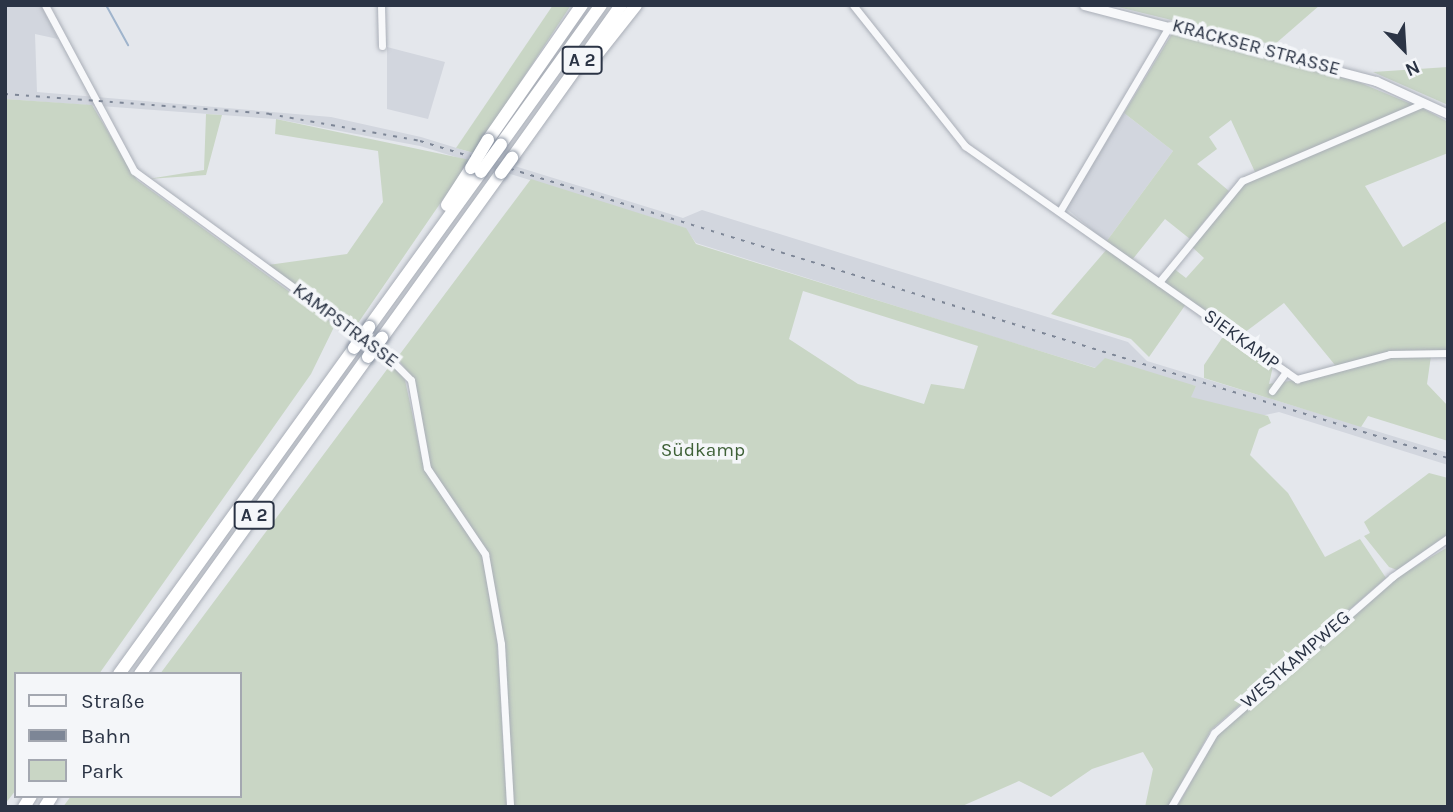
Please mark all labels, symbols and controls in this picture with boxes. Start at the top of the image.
north arrow [1369,14,1439,84]
street label: KRACKSER STRASSE [1170,15,1342,81]
road number: A 2 [561,46,603,74]
text: N [1402,55,1423,81]
street label: KAMPSTRASSE [288,279,402,373]
street label: SIEKKAMP [1199,305,1283,375]
park label: Südkamp [661,440,745,462]
road number: A 2 [233,500,275,530]
street label: WESTKAMPWEG [1237,606,1355,714]
legend [14,672,242,798]
text: Straße [81,689,144,713]
text: Bahn [81,724,131,748]
text: Park [81,759,124,783]

